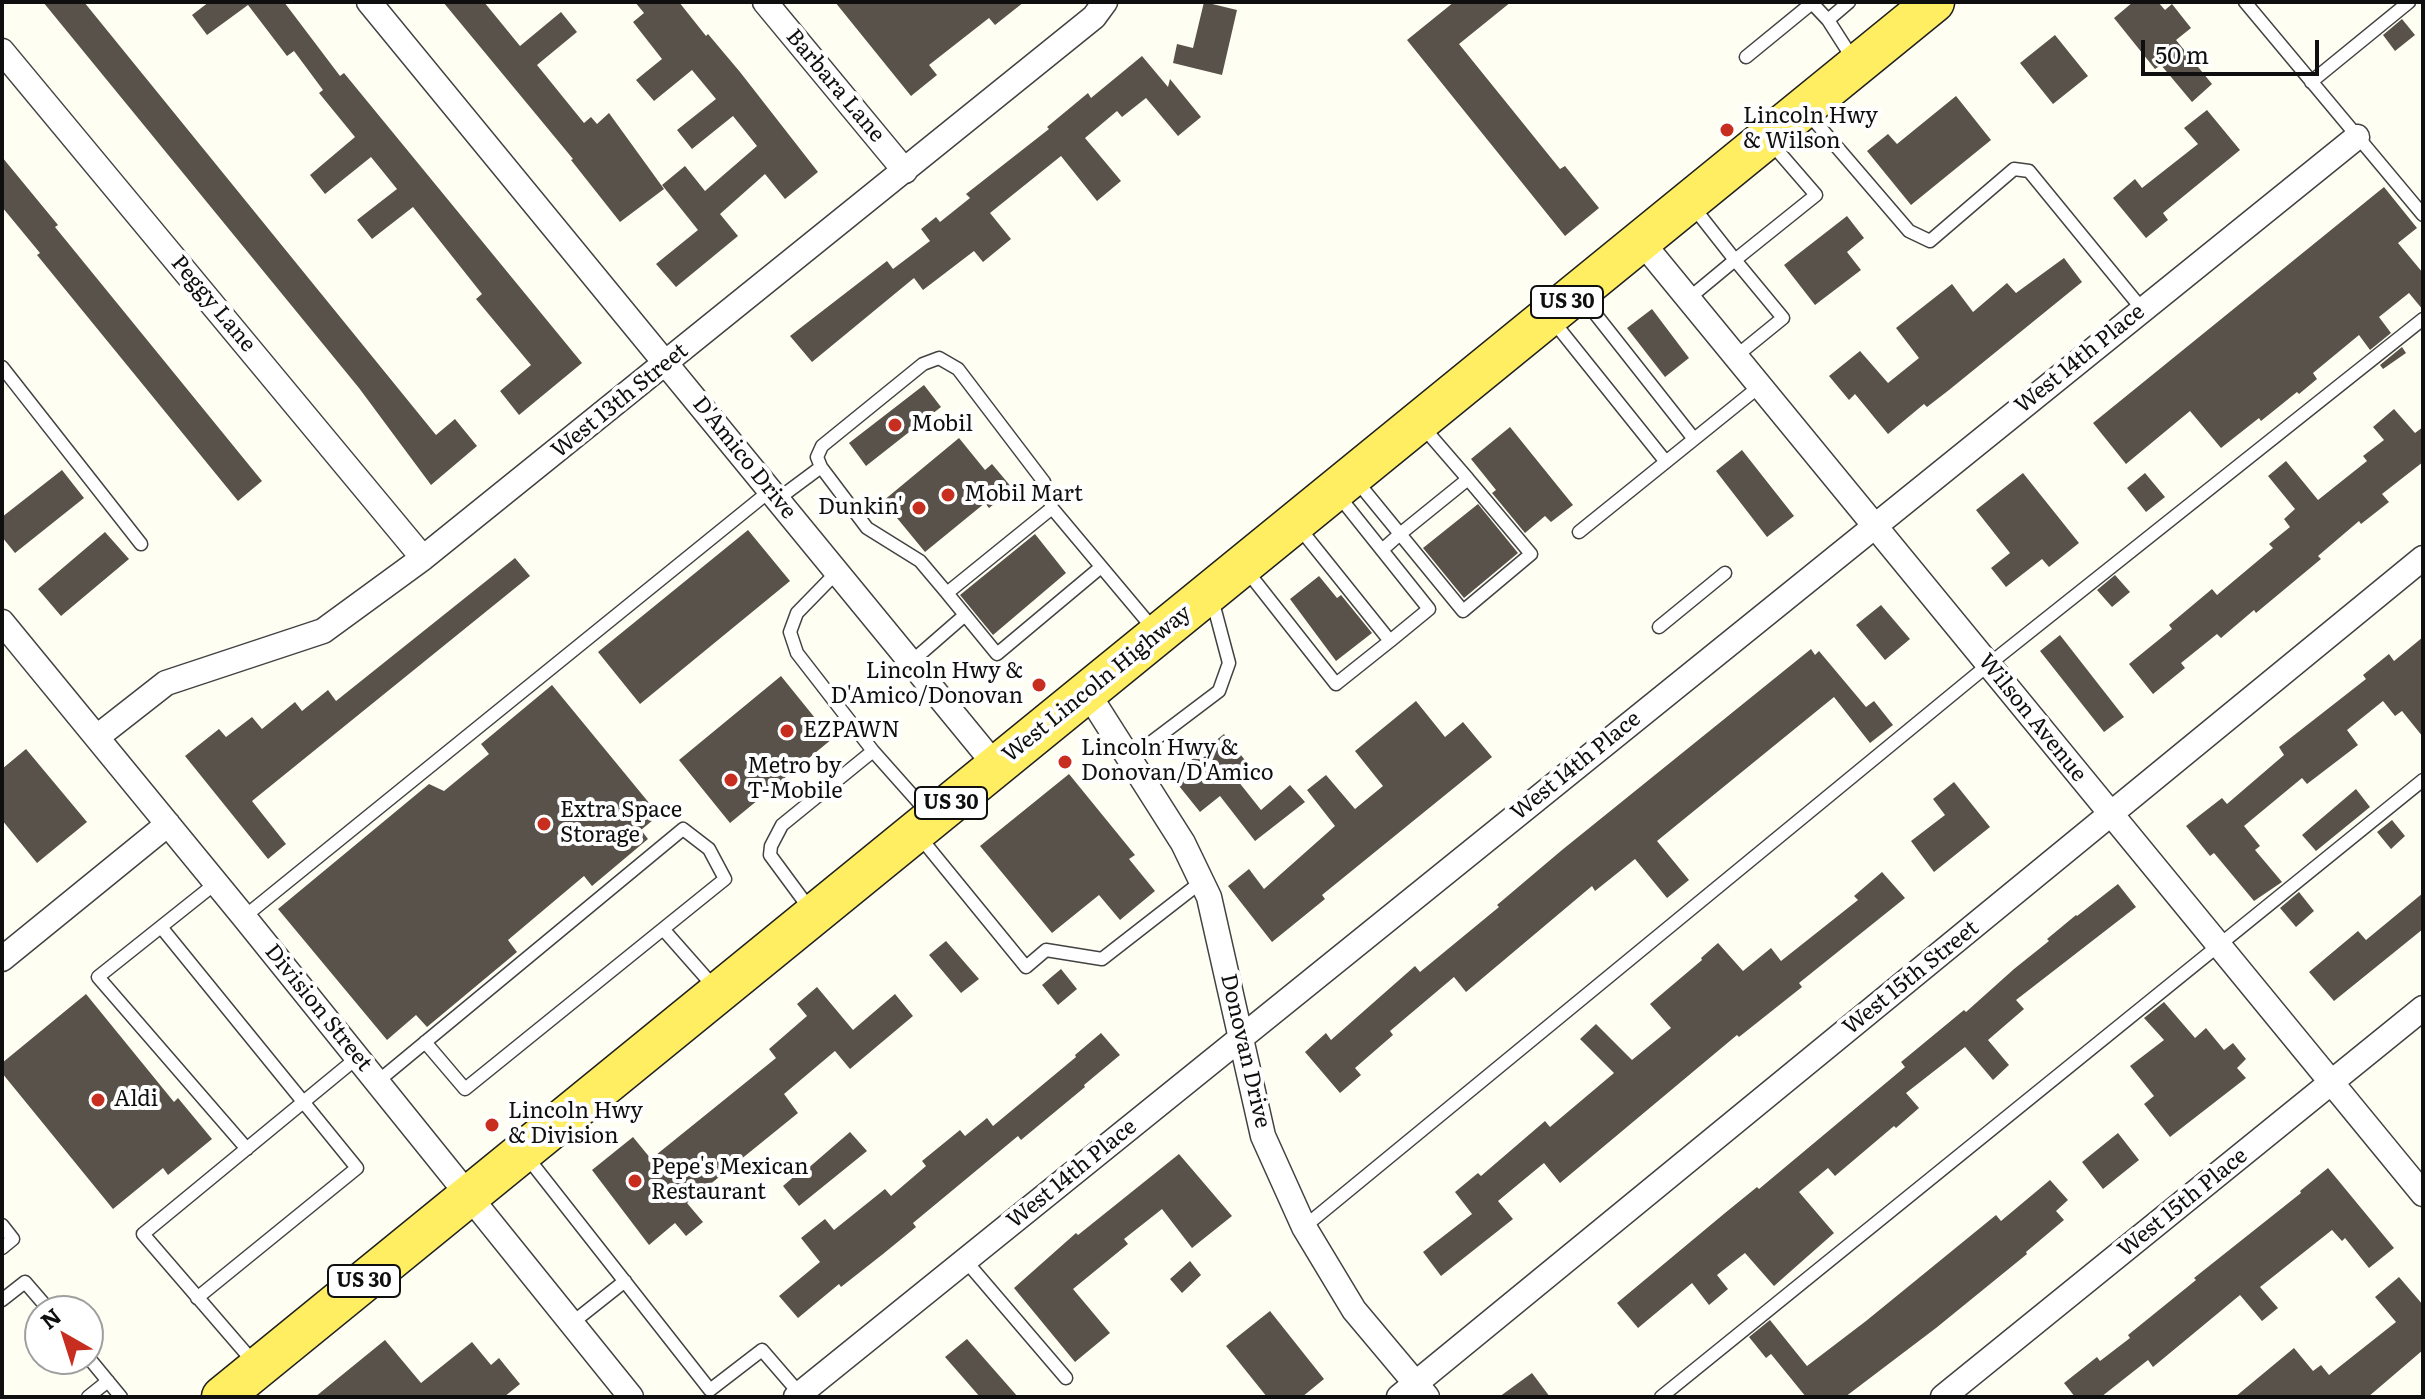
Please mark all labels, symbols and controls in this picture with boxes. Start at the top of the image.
street label: Barbara Lane [780,24,890,148]
scale bar [2145,24,2323,74]
text: 50 m [2155,36,2209,71]
place label: Lincoln Hwy & Wilson [1743,104,1878,156]
marker: Lincoln Hwy & Wilson [1718,121,1736,139]
street label: Peggy Lane [165,250,261,358]
road number: US 30 [1531,286,1603,318]
street label: West 14th Place [2010,299,2150,419]
street label: West 13th Street [546,338,694,464]
street label: D'Amico Drive [687,391,801,525]
place label: Mobil [911,412,973,438]
marker: Mobil [886,416,904,434]
place label: Mobil Mart [964,482,1083,508]
marker: Mobil Mart [939,486,957,504]
place label: Dunkin' [818,495,903,521]
marker: Dunkin' [910,499,928,517]
street label: West Lincoln Highway [997,600,1197,768]
street label: Wilson Avenue [1972,649,2092,787]
place label: Lincoln Hwy & D'Amico/Donovan [830,659,1023,710]
marker: Lincoln Hwy & D'Amico/Donovan [1030,676,1048,694]
street label: West 14th Place [1506,706,1646,826]
place label: EZPAWN [803,718,900,744]
marker: EZPAWN [778,722,796,740]
place label: Lincoln Hwy & Donovan/D'Amico [1081,736,1274,788]
marker: Lincoln Hwy & Donovan/D'Amico [1056,753,1074,771]
place label: Metro by T-Mobile [747,754,843,806]
marker: Metro by T-Mobile [722,771,740,789]
road number: US 30 [915,787,987,819]
place label: Extra Space Storage [560,798,682,850]
marker: Extra Space Storage [535,815,553,833]
street label: West 15th Street [1838,915,1984,1041]
street label: Division Street [259,939,377,1077]
street label: Donovan Drive [1214,971,1276,1131]
place label: Aldi [114,1087,158,1113]
marker: Aldi [89,1091,107,1109]
place label: Lincoln Hwy & Division [508,1099,643,1150]
street label: West 14th Place [1002,1114,1142,1234]
marker: Lincoln Hwy & Division [483,1116,501,1134]
street label: West 15th Place [2113,1143,2253,1263]
place label: Pepe's Mexican Restaurant [651,1155,809,1206]
marker: Pepe's Mexican Restaurant [626,1172,644,1190]
road number: US 30 [328,1265,400,1297]
north arrow [24,1295,104,1375]
text: N [32,1299,67,1336]

